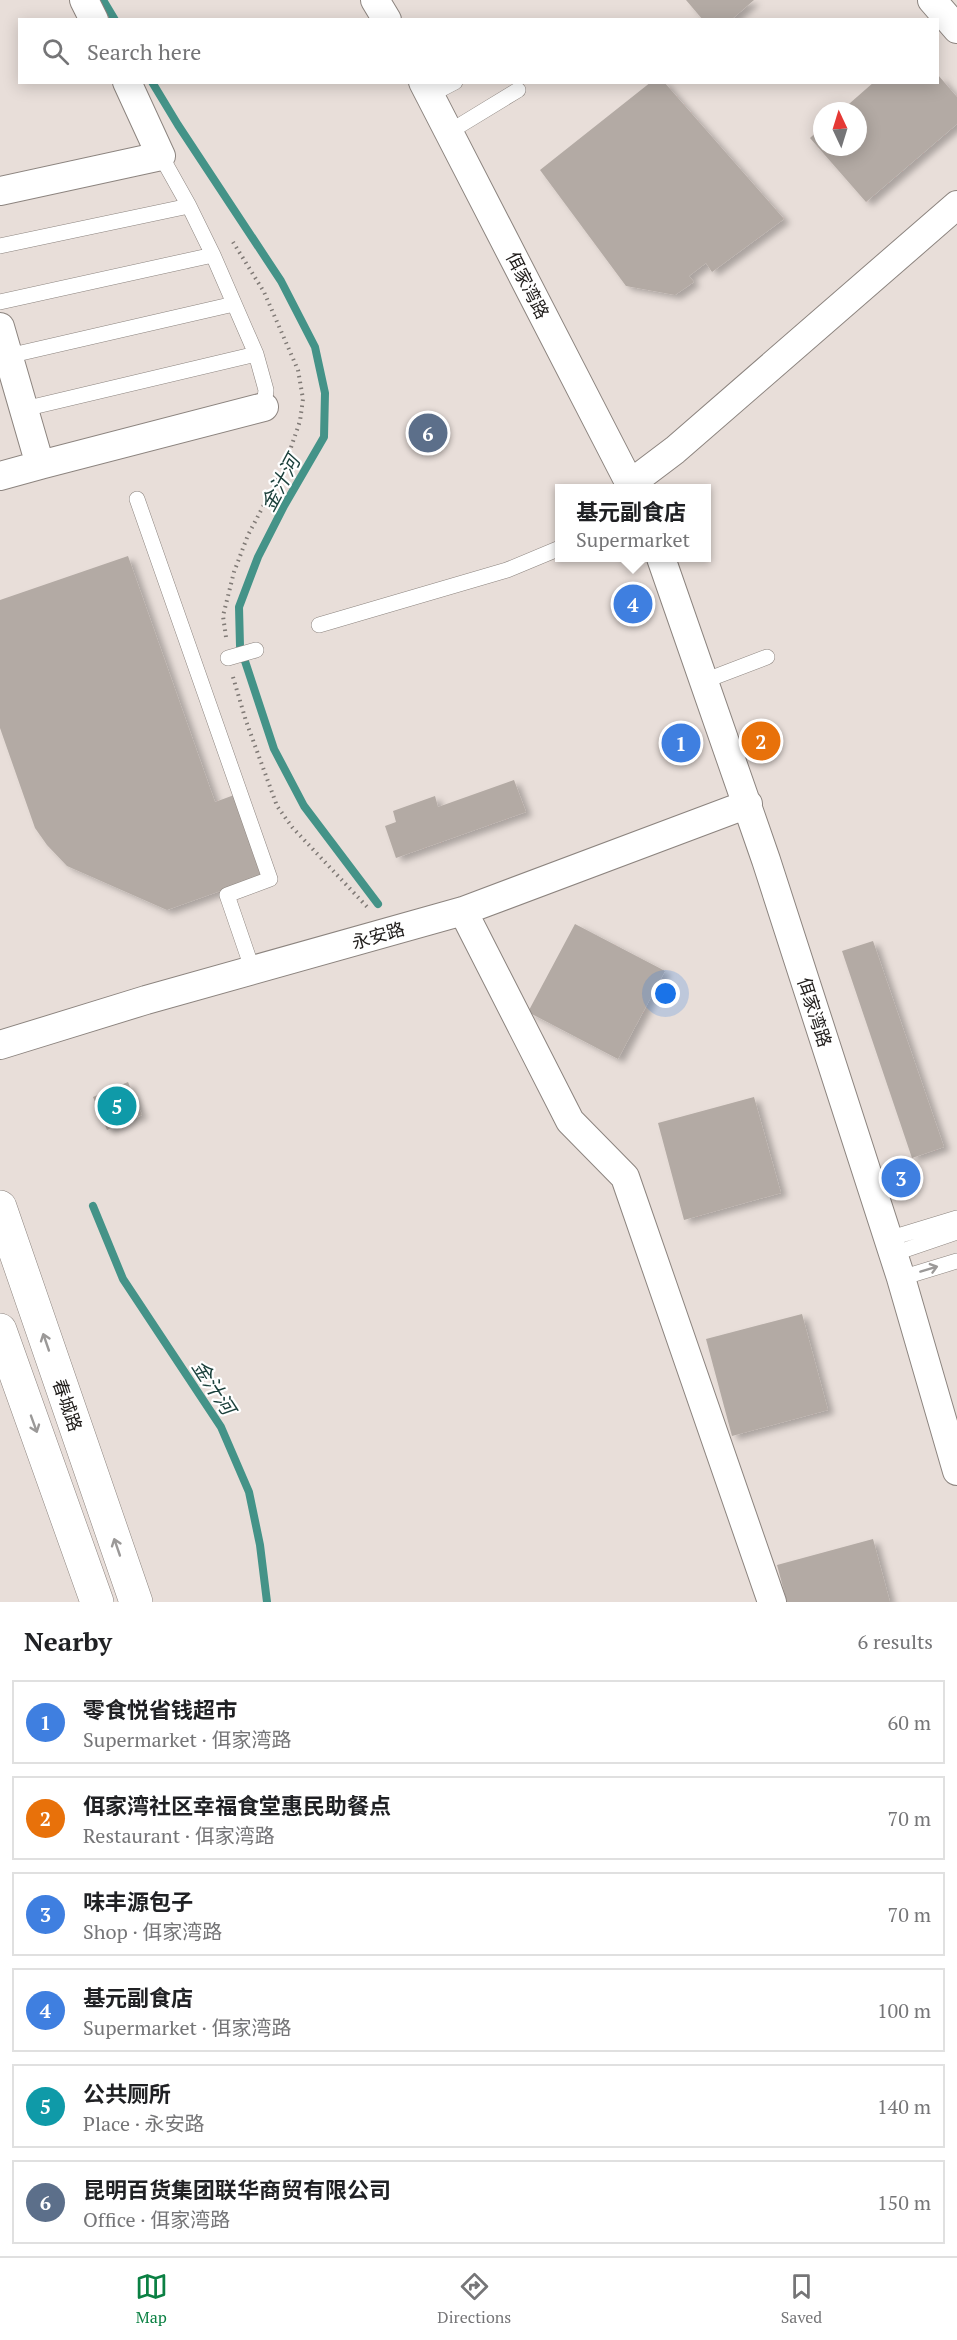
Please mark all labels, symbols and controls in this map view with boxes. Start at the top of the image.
search box [18,18,939,84]
icon: search [39,35,72,68]
text: Search here [87,37,201,66]
north arrow [813,102,867,156]
street label: 佴家湾路 [501,247,555,323]
pin: 6 [408,410,448,456]
water label: 金汁河 [254,447,308,516]
popup [555,484,711,562]
text: 基元副食店 [576,497,686,526]
text: Supermarket [576,526,690,553]
pin: 4 [614,582,652,626]
pin: 2 [742,718,780,764]
pin: 1 [662,720,700,766]
street label: 永安路 [349,916,407,954]
street label: 佴家湾路 [792,974,838,1050]
your location [651,979,680,1008]
pin: 5 [98,1084,136,1128]
pin: 3 [882,1156,920,1200]
one-way arrow [919,1263,938,1274]
one-way arrow [40,1333,51,1352]
water label: 金汁河 [186,1354,244,1423]
street label: 春城路 [48,1376,88,1434]
one-way arrow [29,1414,40,1433]
one-way arrow [110,1538,121,1557]
text: Nearby [24,1624,112,1658]
text: 6 results [858,1628,933,1655]
text: 零食悦省钱超市 [83,1695,237,1724]
text: 1 [40,1709,51,1736]
text: 60 m [888,1709,931,1736]
text: Supermarket · 佴家湾路 [83,1726,291,1753]
text: 佴家湾社区幸福食堂惠民助餐点 [83,1791,391,1820]
text: 2 [40,1805,51,1832]
text: 70 m [888,1805,931,1832]
text: Restaurant · 佴家湾路 [83,1822,275,1849]
text: 味丰源包子 [83,1887,193,1916]
text: 3 [40,1901,51,1928]
text: 70 m [888,1901,931,1928]
text: Shop · 佴家湾路 [83,1918,222,1945]
text: 基元副食店 [83,1983,193,2012]
text: 4 [40,1997,51,2024]
text: 100 m [877,1997,931,2024]
text: Supermarket · 佴家湾路 [83,2014,291,2041]
text: 公共厕所 [83,2079,171,2108]
text: 5 [40,2093,51,2120]
text: 140 m [877,2093,931,2120]
text: Place · 永安路 [83,2110,205,2137]
text: 昆明百货集团联华商贸有限公司 [83,2175,391,2204]
text: 6 [40,2189,51,2216]
text: 150 m [877,2189,931,2216]
text: Office · 佴家湾路 [83,2206,230,2233]
tab: Map [135,2270,168,2328]
tab: Directions [437,2270,511,2328]
tab: Saved [781,2270,822,2328]

